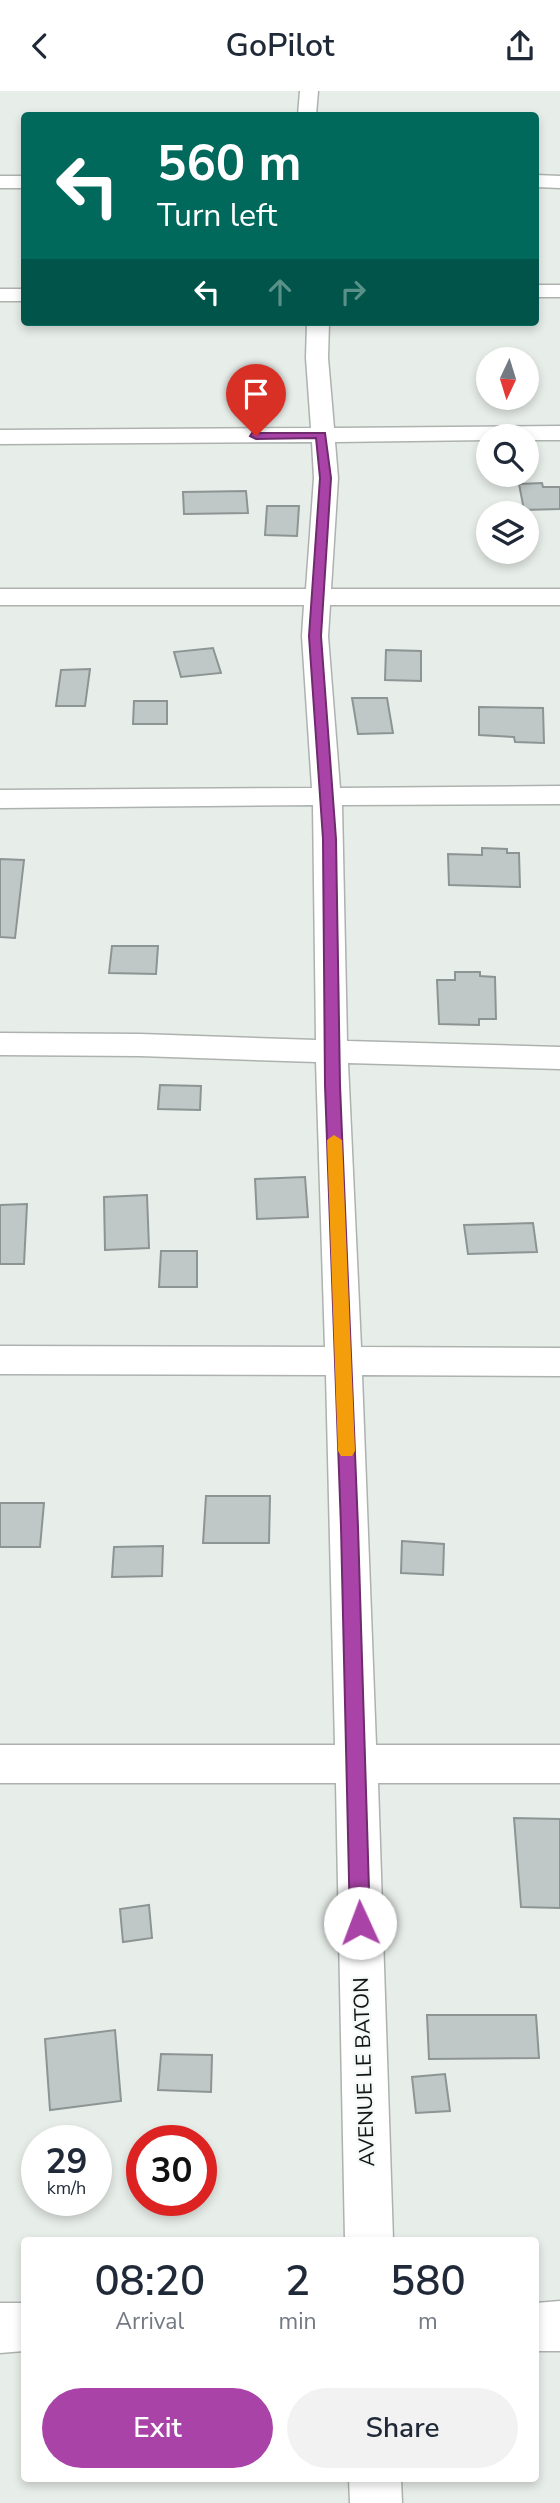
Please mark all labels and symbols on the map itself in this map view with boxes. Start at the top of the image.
north arrow [476,347,539,409]
pin [226,364,286,436]
position arrow [323,1886,397,1960]
street label: AVENUE LE BATON [347,1977,381,2167]
speed limit sign: 30 [126,2125,217,2216]

